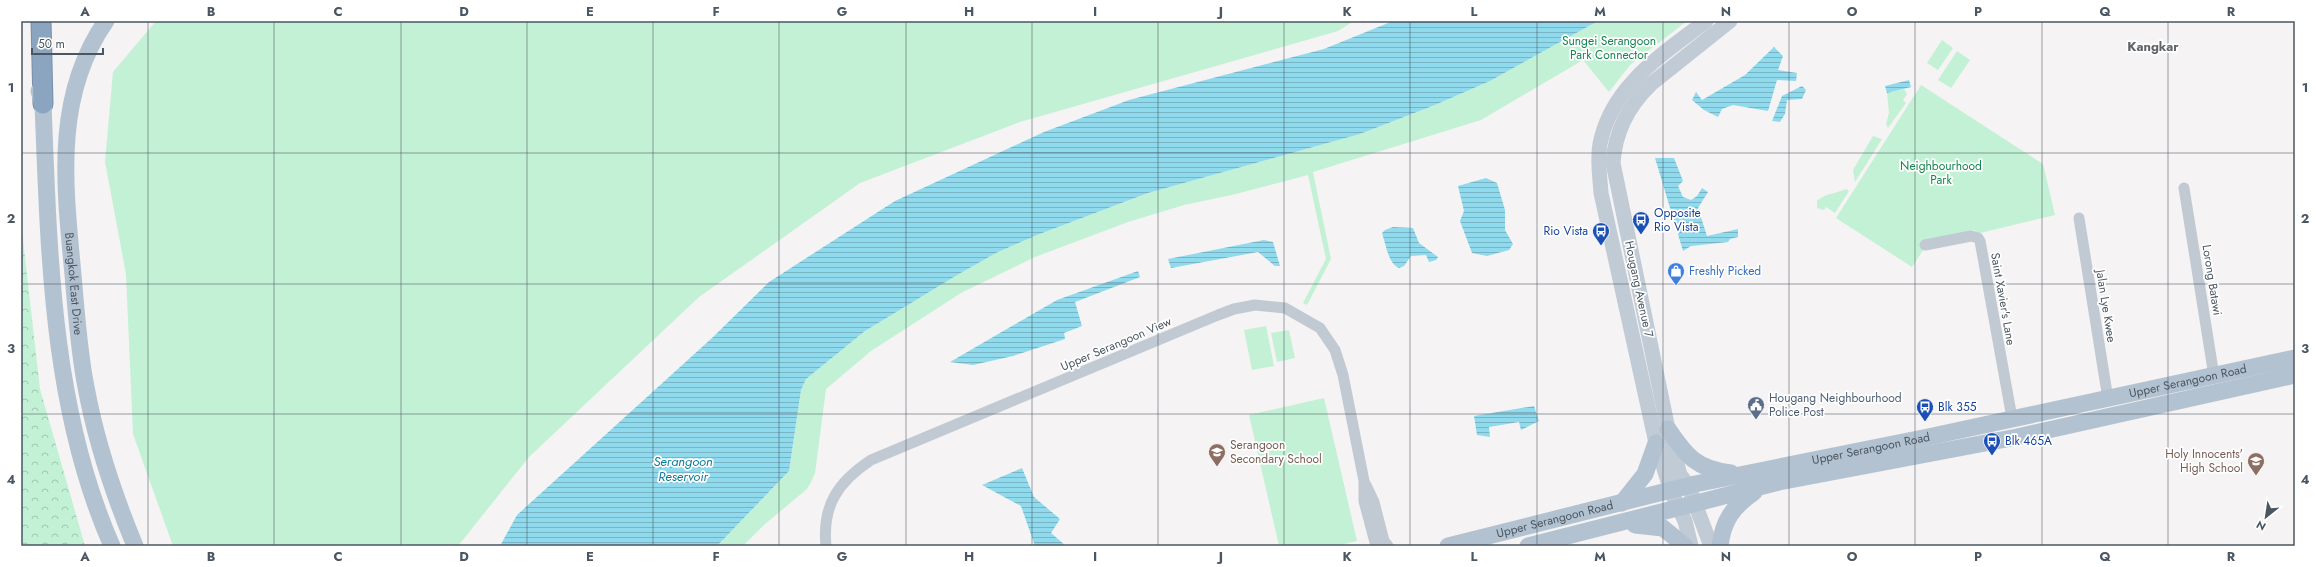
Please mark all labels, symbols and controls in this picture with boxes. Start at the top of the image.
text: A [79,2,90,21]
text: B [207,2,216,21]
text: C [333,2,343,21]
text: D [459,2,469,21]
text: E [586,2,594,21]
text: F [712,2,720,21]
text: G [837,2,848,21]
text: H [964,2,974,21]
text: I [1093,2,1097,21]
text: J [1216,2,1223,21]
text: K [1342,2,1352,21]
text: L [1471,2,1478,21]
text: M [1594,2,1606,21]
text: N [1721,2,1731,21]
text: O [1847,2,1858,21]
text: P [1974,2,1982,21]
text: Q [2099,2,2111,21]
text: R [2227,2,2236,21]
scale bar [32,30,103,56]
park label: Sungei Serangoon Park Connector [1562,32,1656,64]
text: 50 m [38,35,65,53]
district label: Kangkar [2127,37,2179,56]
text: 1 [8,78,14,97]
text: 1 [2302,78,2308,97]
park label: Neighbourhood Park [1900,157,1982,189]
place label: Opposite Rio Vista [1654,204,1701,236]
text: 2 [7,209,15,228]
text: 2 [2301,209,2309,228]
bus stop icon: Opposite Rio Vista [1631,210,1651,235]
bus stop icon: Rio Vista [1591,221,1611,246]
place label: Rio Vista [1543,222,1588,240]
street label: Buangkok East Drive [60,232,87,336]
street label: Hougang Avenue 7 [1620,239,1658,340]
street label: Lorong Batawi [2198,243,2226,317]
street label: Saint Xavier's Lane [1986,251,2020,347]
shop icon: Freshly Picked [1666,261,1686,286]
place label: Freshly Picked [1689,262,1761,280]
street label: Jalan Lye Kwee [2091,266,2121,344]
street label: Upper Serangoon View [1058,312,1175,376]
text: 3 [7,339,15,358]
text: 3 [2301,339,2309,358]
street label: Upper Serangoon Road [2127,360,2248,403]
place label: Hougang Neighbourhood Police Post [1769,389,1902,421]
public building icon: Hougang Neighbourhood Police Post [1746,395,1766,420]
bus stop icon: Blk 355 [1915,397,1935,422]
place label: Blk 355 [1938,398,1977,416]
street label: Upper Serangoon Road [1810,428,1931,469]
bus stop icon: Blk 465A [1982,431,2002,456]
place label: Blk 465A [2005,432,2052,450]
place label: Serangoon Secondary School [1230,436,1322,468]
school or university icon: Serangoon Secondary School [1207,442,1227,467]
place label: Holy Innocents' High School [2165,445,2243,477]
school or university icon: Holy Innocents' High School [2246,451,2266,476]
water label: Serangoon Reservoir [653,452,713,486]
text: 4 [6,470,16,489]
text: 4 [2300,470,2310,489]
street label: Upper Serangoon Road [1494,496,1615,543]
north arrow [2246,497,2286,537]
text: N [2253,517,2269,535]
text: A [79,547,90,566]
text: B [207,547,216,566]
text: C [333,547,343,566]
text: D [459,547,469,566]
text: E [586,547,594,566]
text: F [712,547,720,566]
text: G [837,547,848,566]
text: H [964,547,974,566]
text: I [1093,547,1097,566]
text: J [1216,547,1223,566]
text: K [1342,547,1352,566]
text: L [1471,547,1478,566]
text: M [1594,547,1606,566]
text: N [1721,547,1731,566]
text: O [1847,547,1858,566]
text: P [1974,547,1982,566]
text: Q [2099,547,2111,566]
text: R [2227,547,2236,566]

